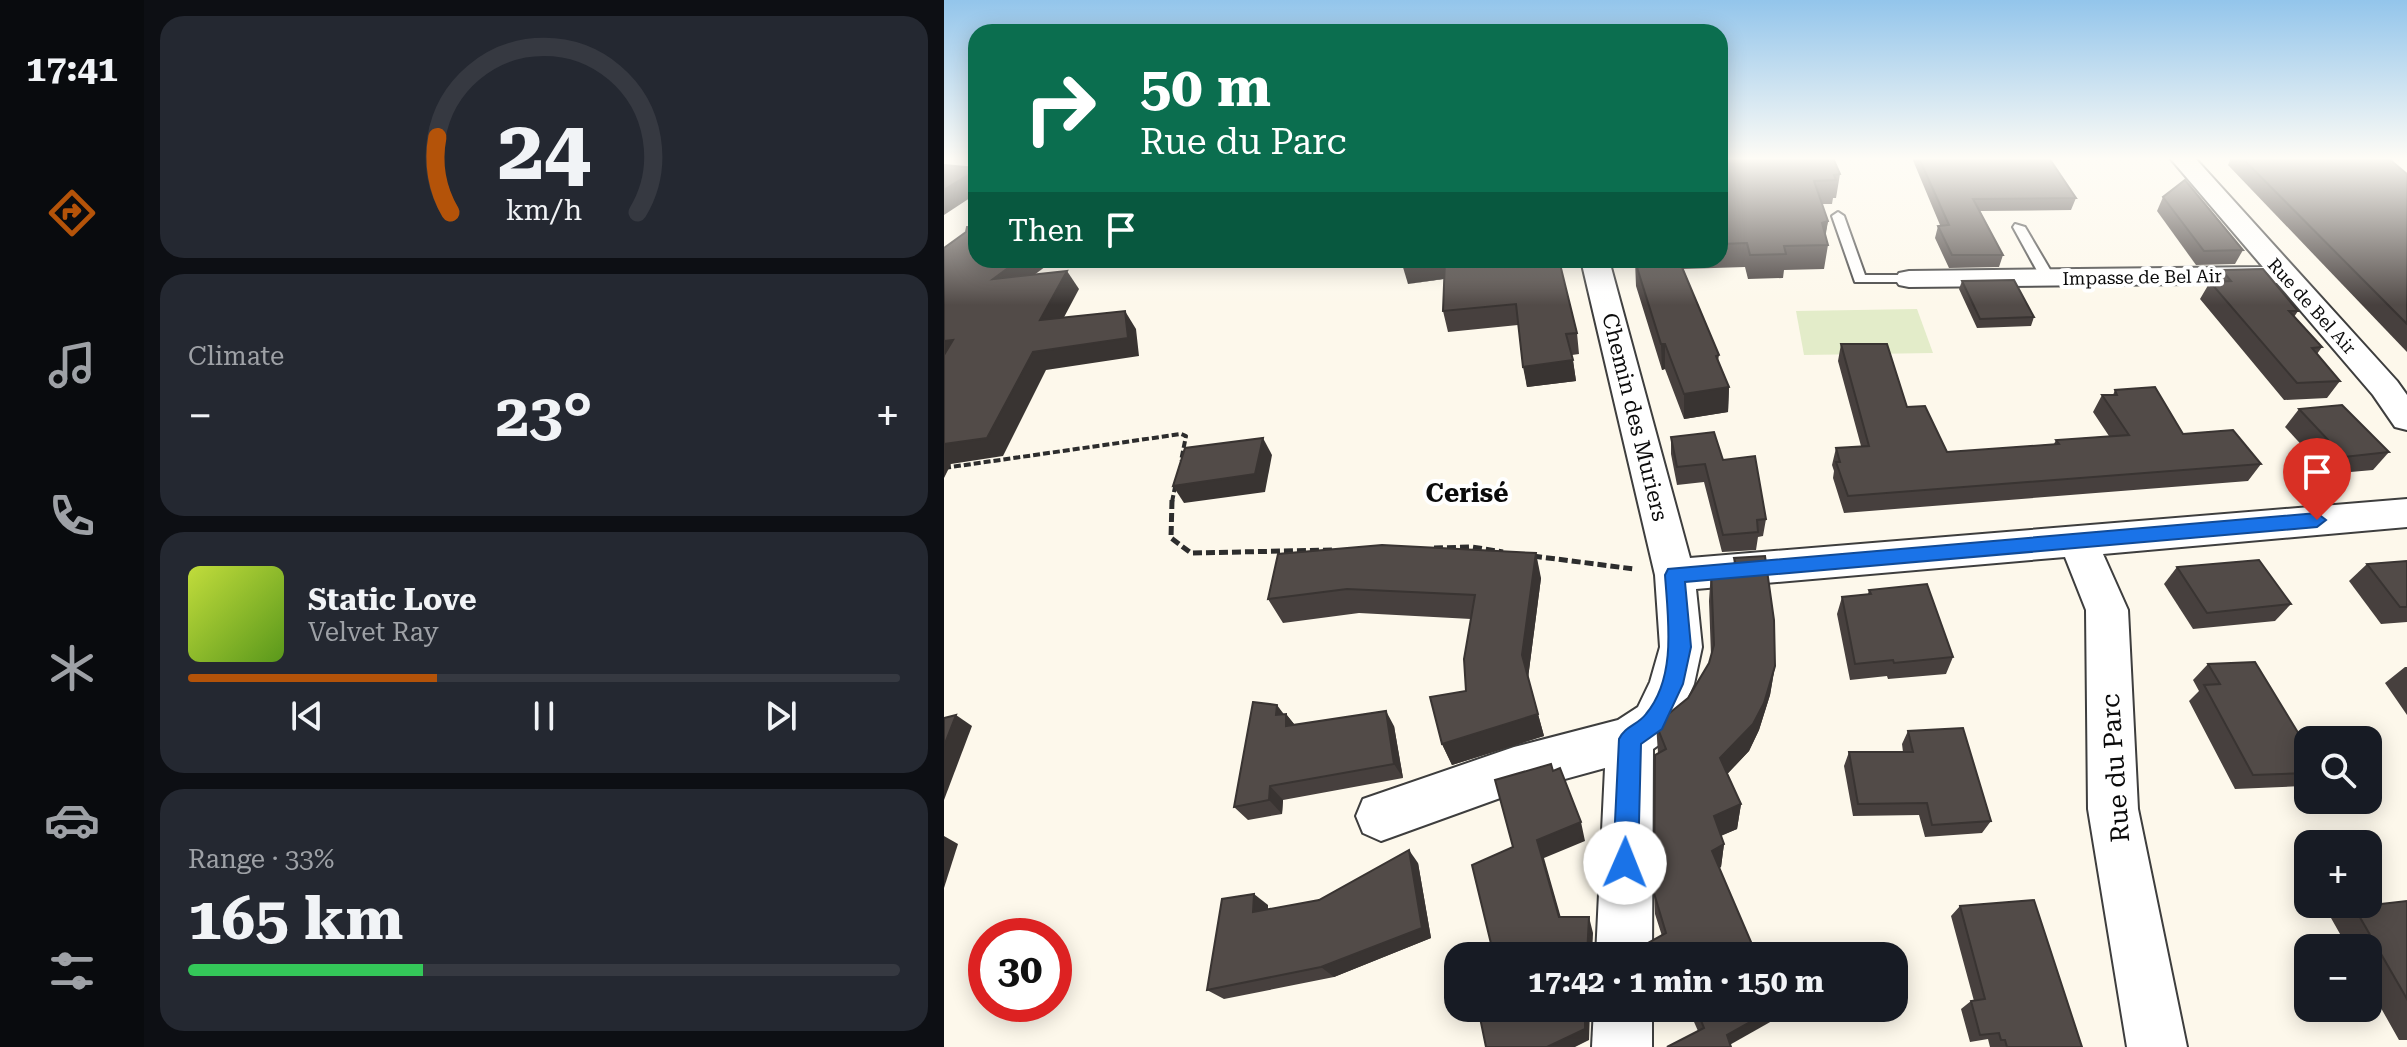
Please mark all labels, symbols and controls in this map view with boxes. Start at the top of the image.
text: 17:41 [26,48,118,90]
text: 50 m [1140,54,1271,120]
icon: right [1008,56,1112,160]
text: 24 [497,101,591,198]
text: Rue du Parc [1140,121,1347,163]
icon: directions [44,185,100,241]
text: km/h [506,193,582,227]
icon: arrive [1099,208,1143,252]
text: Then [1008,213,1083,248]
street label: Rue de Bel Air [2264,254,2360,358]
street label: Impasse de Bel Air [2062,265,2222,289]
street label: Chemin des Muriers [1597,310,1673,524]
icon: music [44,337,100,393]
text: Climate [188,341,284,371]
text: 23° [495,380,593,451]
text: − [188,390,213,442]
text: + [875,390,900,442]
pin [2283,438,2351,520]
icon: arrive [2295,450,2339,494]
district label: Cerisé [1426,478,1508,508]
icon: phone [44,488,100,544]
text: Static Love [308,582,477,617]
text: Velvet Ray [308,617,439,647]
icon: climate [44,640,100,696]
street label: Rue du Parc [2095,693,2135,843]
icon: previous [285,694,329,738]
icon: pause [522,694,566,738]
icon: next [759,694,803,738]
map controls [2294,726,2382,1022]
button: search [2294,726,2382,814]
icon: car [44,792,100,848]
position arrow [1583,821,1667,905]
button: + [2294,830,2382,918]
text: Range · 33% [188,844,334,874]
text: 165 km [188,883,403,954]
speed limit sign: 30 [968,918,1072,1022]
button: − [2294,934,2382,1022]
icon: filters [44,943,100,999]
text: 17:42 · 1 min · 150 m [1528,964,1824,999]

